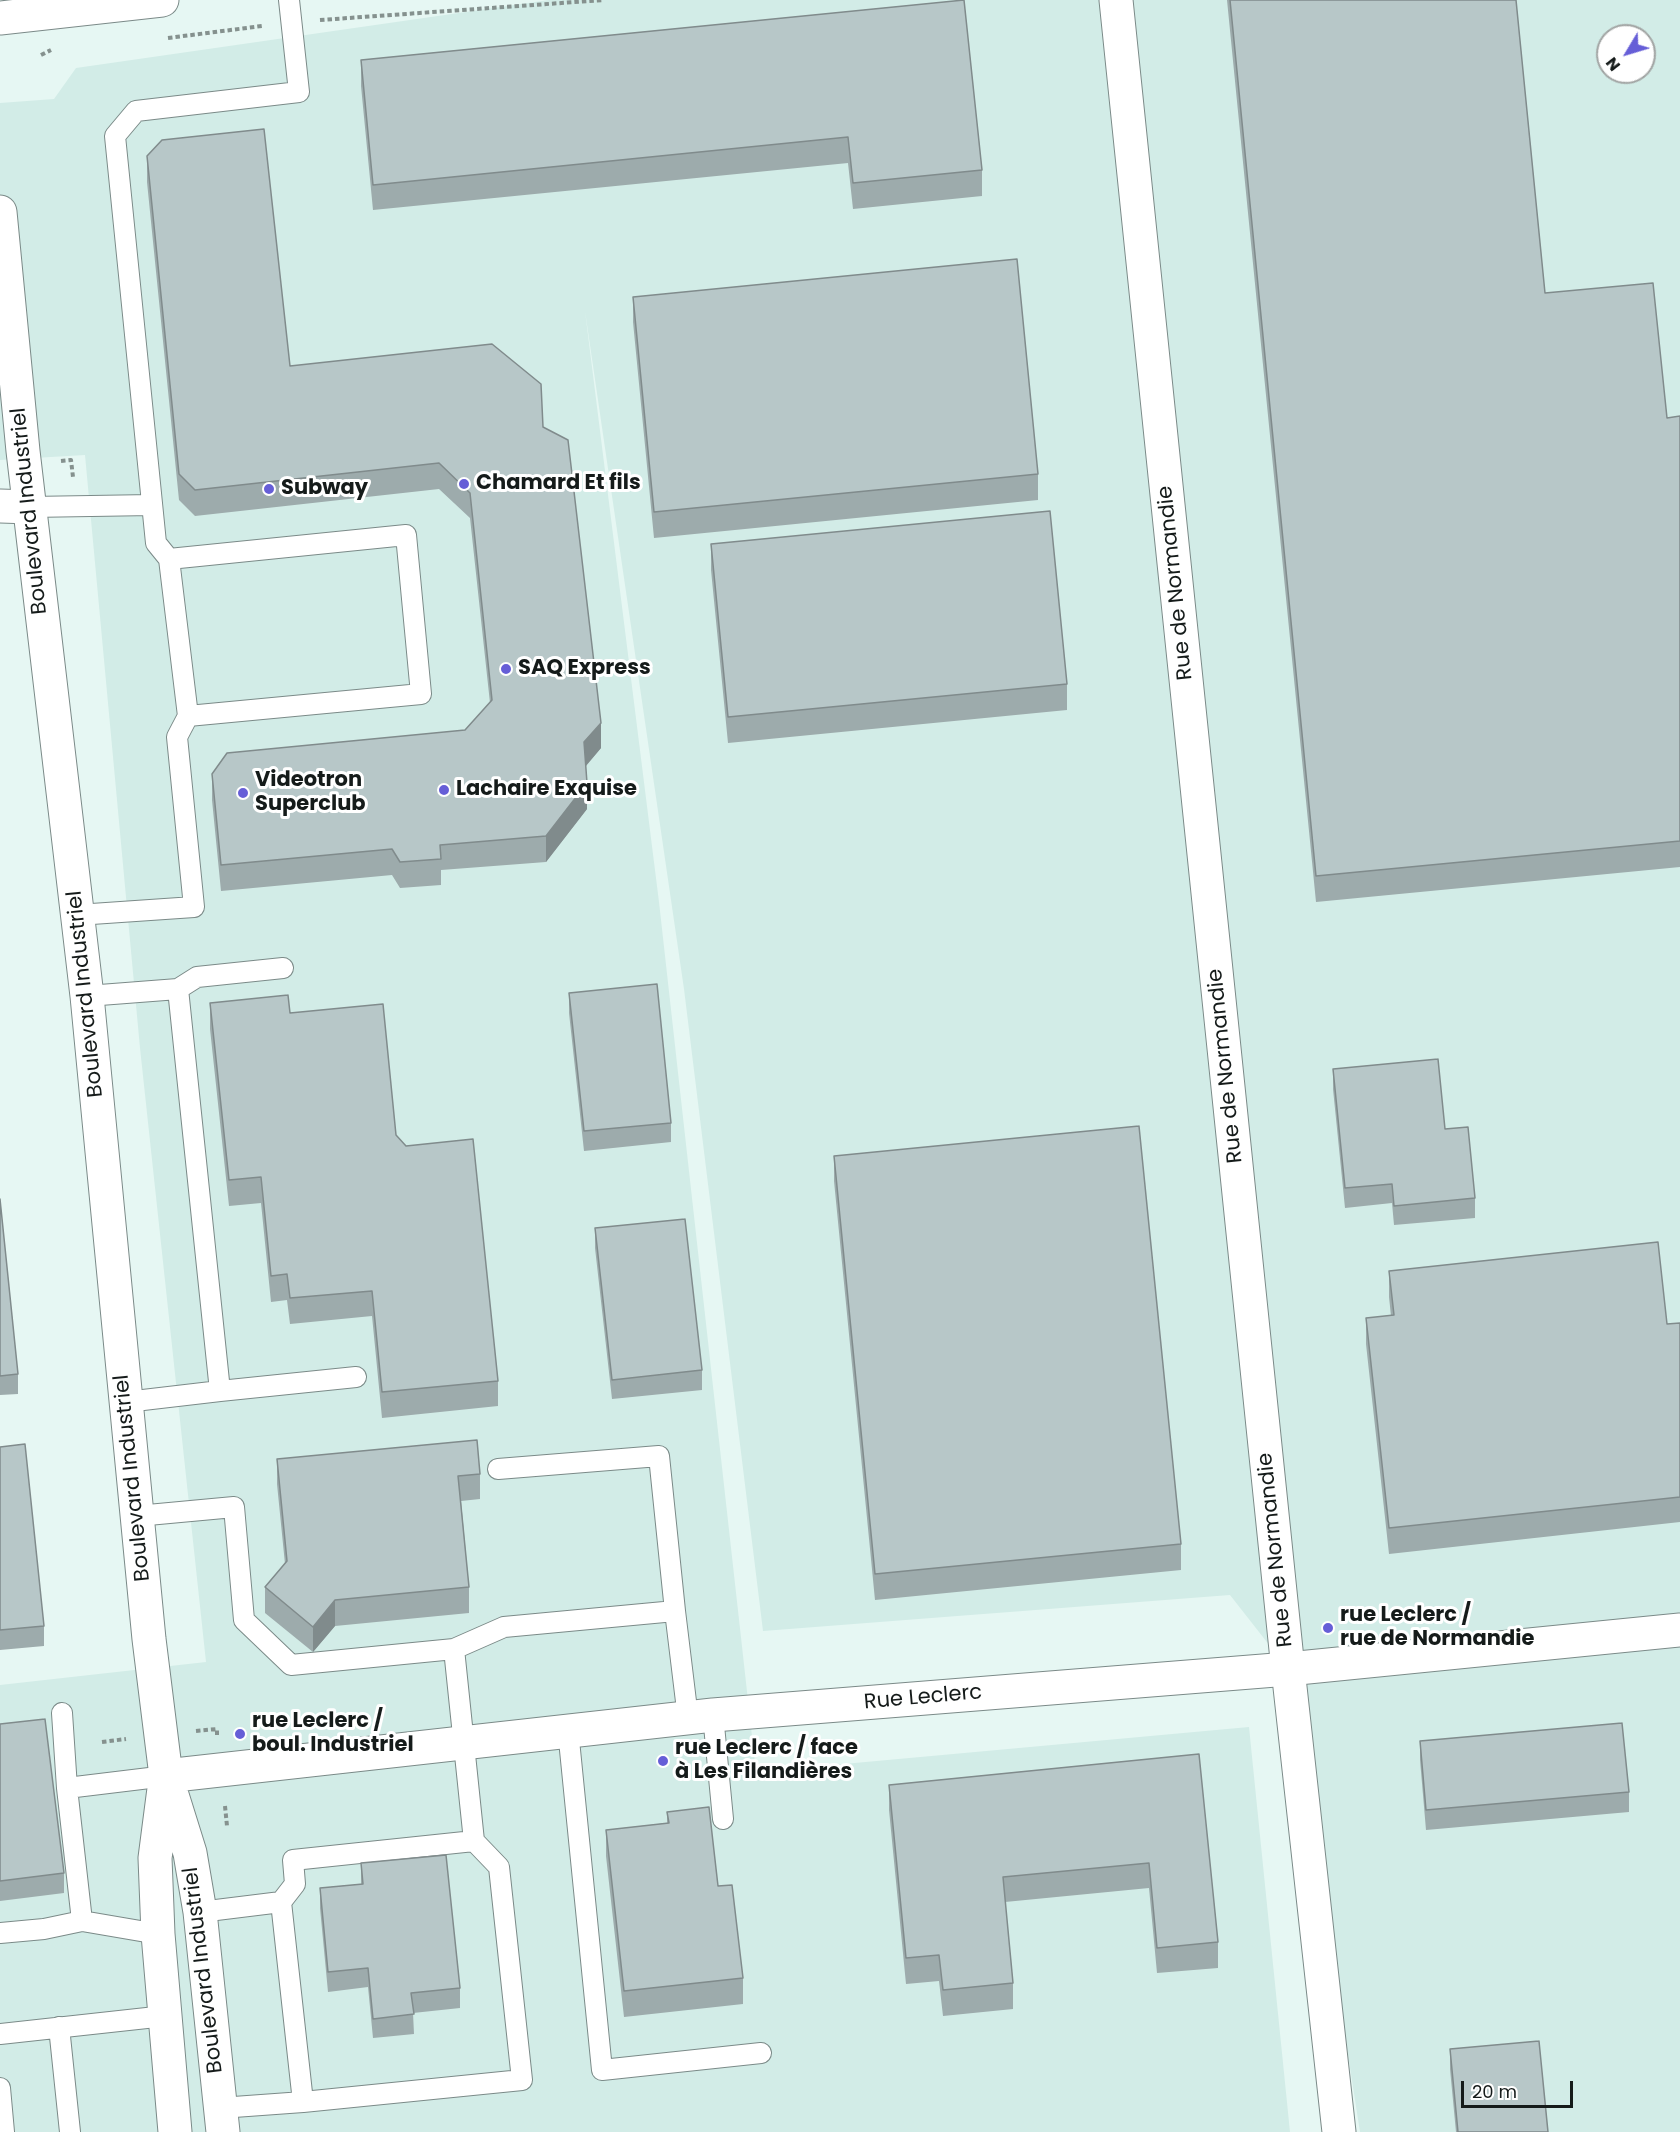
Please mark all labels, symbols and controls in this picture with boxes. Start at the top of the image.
north arrow [1596,24,1656,84]
text: N [1600,52,1626,76]
street label: Boulevard Industriel [7,406,53,616]
place label: Chamard Et fils [476,471,641,497]
place label: Subway [281,476,368,502]
marker: Chamard Et fils [457,477,471,491]
marker: Subway [262,482,276,496]
street label: Rue de Normandie [1153,485,1199,681]
place label: SAQ Express [518,656,651,682]
marker: SAQ Express [499,662,513,676]
place label: Videotron Superclub [255,768,366,818]
place label: Lachaire Exquise [456,777,637,803]
marker: Lachaire Exquise [437,783,451,797]
marker: Videotron Superclub [236,786,250,800]
street label: Boulevard Industriel [63,889,109,1099]
street label: Rue de Normandie [1203,968,1249,1164]
street label: Boulevard Industriel [110,1373,156,1583]
street label: Rue de Normandie [1253,1452,1299,1648]
place label: rue Leclerc / rue de Normandie [1340,1603,1534,1653]
marker: rue Leclerc / rue de Normandie [1321,1621,1335,1635]
street label: Rue Leclerc [863,1680,983,1716]
place label: rue Leclerc / boul. Industriel [252,1709,414,1759]
marker: rue Leclerc / boul. Industriel [233,1727,247,1741]
place label: rue Leclerc / face à Les Filandières [675,1736,858,1786]
marker: rue Leclerc / face à Les Filandières [656,1754,670,1768]
street label: Boulevard Industriel [179,1865,229,2075]
scale bar [1464,2069,1576,2107]
text: 20 m [1472,2079,1517,2104]

